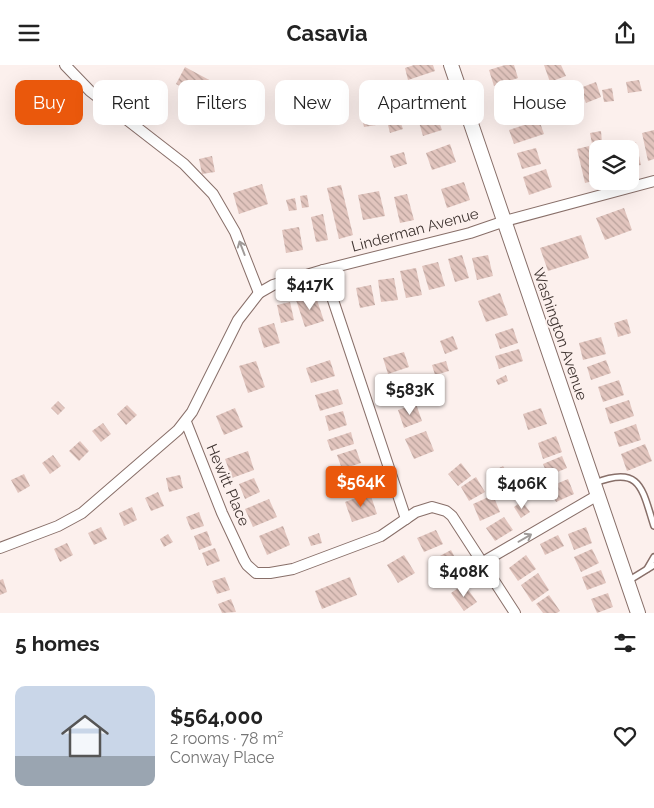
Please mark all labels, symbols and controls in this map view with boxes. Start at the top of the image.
icon: menu [15,19,43,47]
icon: share [611,19,639,47]
text: Casavia [286,20,368,46]
chip: Buy [15,80,83,125]
chip: Rent [93,80,168,125]
chip: Filters [178,80,265,125]
chip: New [275,80,349,125]
chip: Apartment [359,80,484,125]
chip: House [494,80,584,125]
map controls [589,140,639,190]
button: layers [589,140,639,190]
street label: Linderman Avenue [349,204,481,256]
one-way arrow [237,241,246,256]
street label: Washington Avenue [529,265,591,403]
pin: $417K [275,269,345,311]
text: $417K [287,275,333,294]
pin: $583K [375,373,445,416]
text: $583K [386,380,434,399]
street label: Hewitt Place [203,441,253,529]
pin: $564K [326,465,396,508]
pin: $406K [487,467,557,510]
text: $564K [337,472,385,491]
text: $406K [497,474,547,493]
one-way arrow [518,532,532,542]
pin: $408K [429,555,499,598]
text: $408K [439,562,489,581]
icon: filters [611,629,639,657]
text: 5 homes [15,631,100,656]
text: $564,000 [170,704,263,729]
icon: home [55,706,115,766]
icon: heart [611,722,639,750]
text: 2 rooms · 78 m² [170,729,283,748]
text: Conway Place [170,748,274,767]

